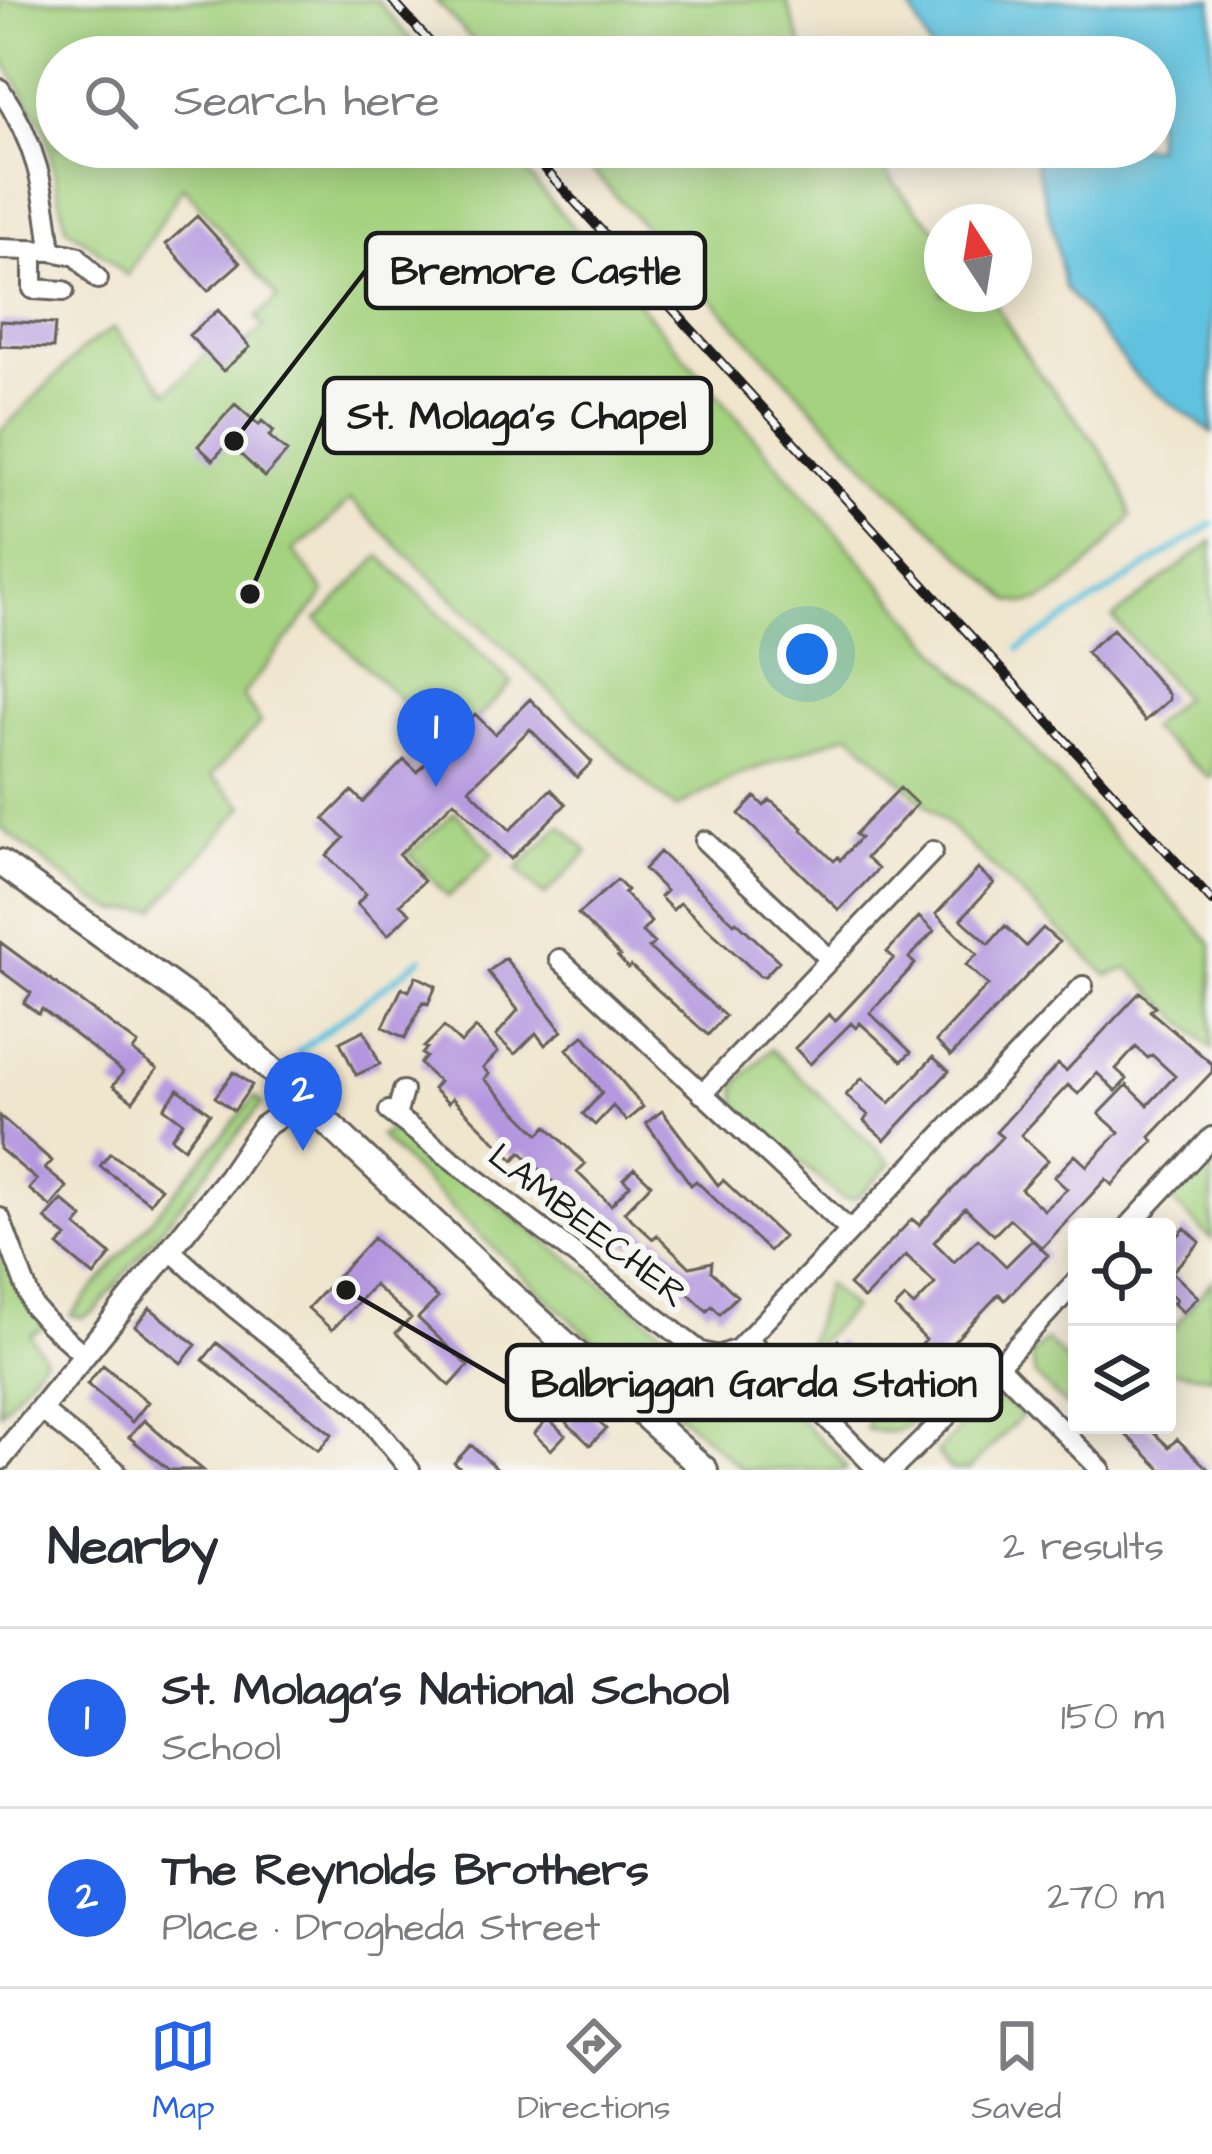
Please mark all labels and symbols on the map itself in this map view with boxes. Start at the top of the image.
north arrow [924,204,1032,312]
callout: Bremore Castle [366,233,705,308]
text: Bremore Castle [391,246,681,300]
callout: St. Molaga's Chapel [324,378,711,453]
text: St. Molaga's Chapel [346,391,687,446]
your location [777,624,837,684]
pin: 1 [397,688,475,787]
pin: 2 [264,1052,342,1151]
street label: LAMBEECHER [477,1132,698,1320]
callout: Balbriggan Garda Station [507,1345,1001,1420]
text: Balbriggan Garda Station [531,1359,977,1414]

